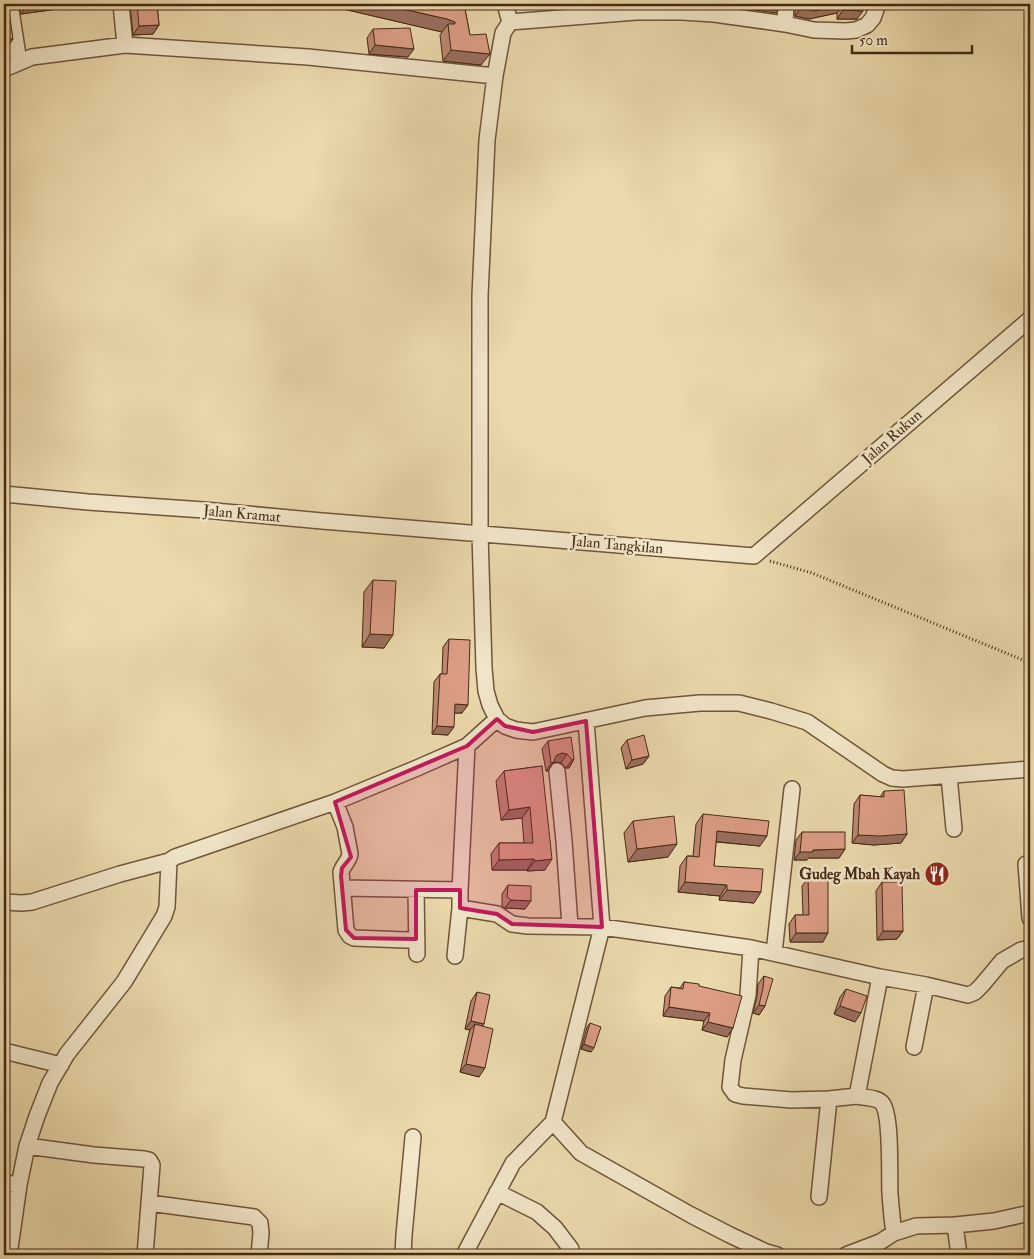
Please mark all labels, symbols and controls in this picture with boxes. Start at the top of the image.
scale bar [852,22,972,54]
text: 50 m [859,31,888,50]
street label: Jalan Rukun [857,405,927,470]
street label: Jalan Kramat [201,501,282,528]
street label: Jalan Tangkilan [569,531,664,560]
restaurant icon: Gudeg Mbah Kayah [924,861,950,887]
place label: Gudeg Mbah Kayah [799,865,920,885]

